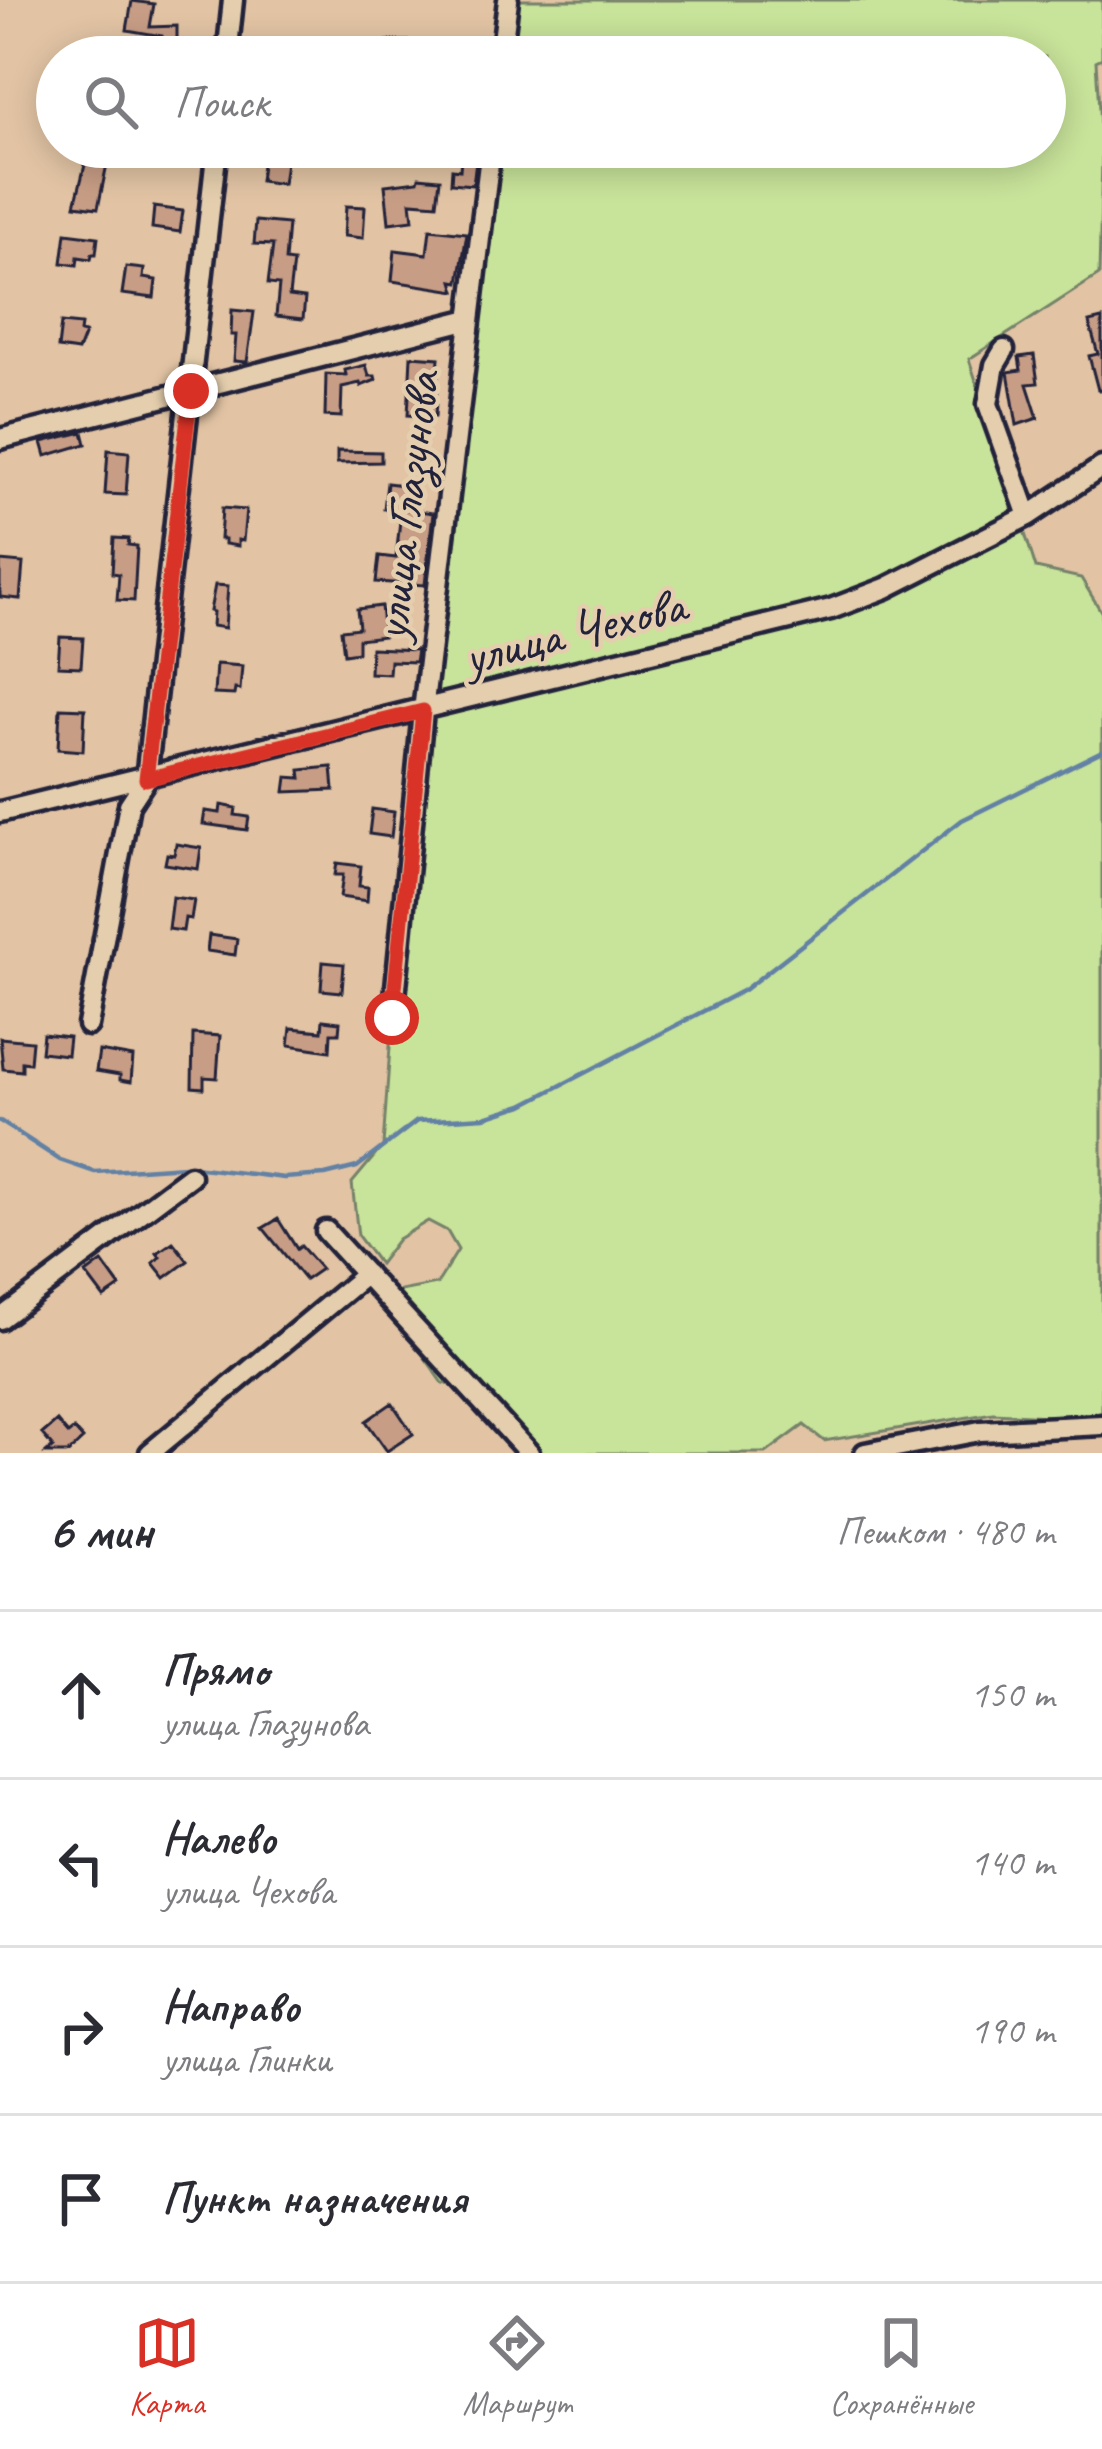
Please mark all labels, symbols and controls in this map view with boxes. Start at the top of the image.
search box [36,36,1066,168]
icon: search [78,69,144,135]
text: Поиск [174,74,269,131]
route end [164,364,218,418]
street label: улица Глазунова [357,364,455,647]
street label: улица Чехова [454,572,695,690]
route start [365,991,419,1045]
text: 6 мин [48,1499,153,1563]
text: Пешком · 480 m [836,1507,1054,1556]
text: Прямо [162,1642,269,1699]
icon: ahead [48,1662,114,1728]
text: 150 m [970,1670,1054,1719]
text: улица Глазунова [162,1699,369,1748]
text: Налево [162,1810,276,1867]
icon: left [48,1830,114,1896]
text: 140 m [970,1838,1054,1887]
text: улица Чехова [162,1867,334,1916]
text: Направо [162,1978,300,2035]
icon: right [48,1998,114,2064]
text: 190 m [970,2006,1054,2055]
text: улица Глинки [162,2035,331,2084]
icon: arrive [48,2166,114,2232]
text: Пункт назначения [162,2170,467,2227]
tab: Карта [129,2310,205,2424]
tab: Маршрут [463,2310,572,2424]
tab: Сохранённые [830,2310,973,2424]

